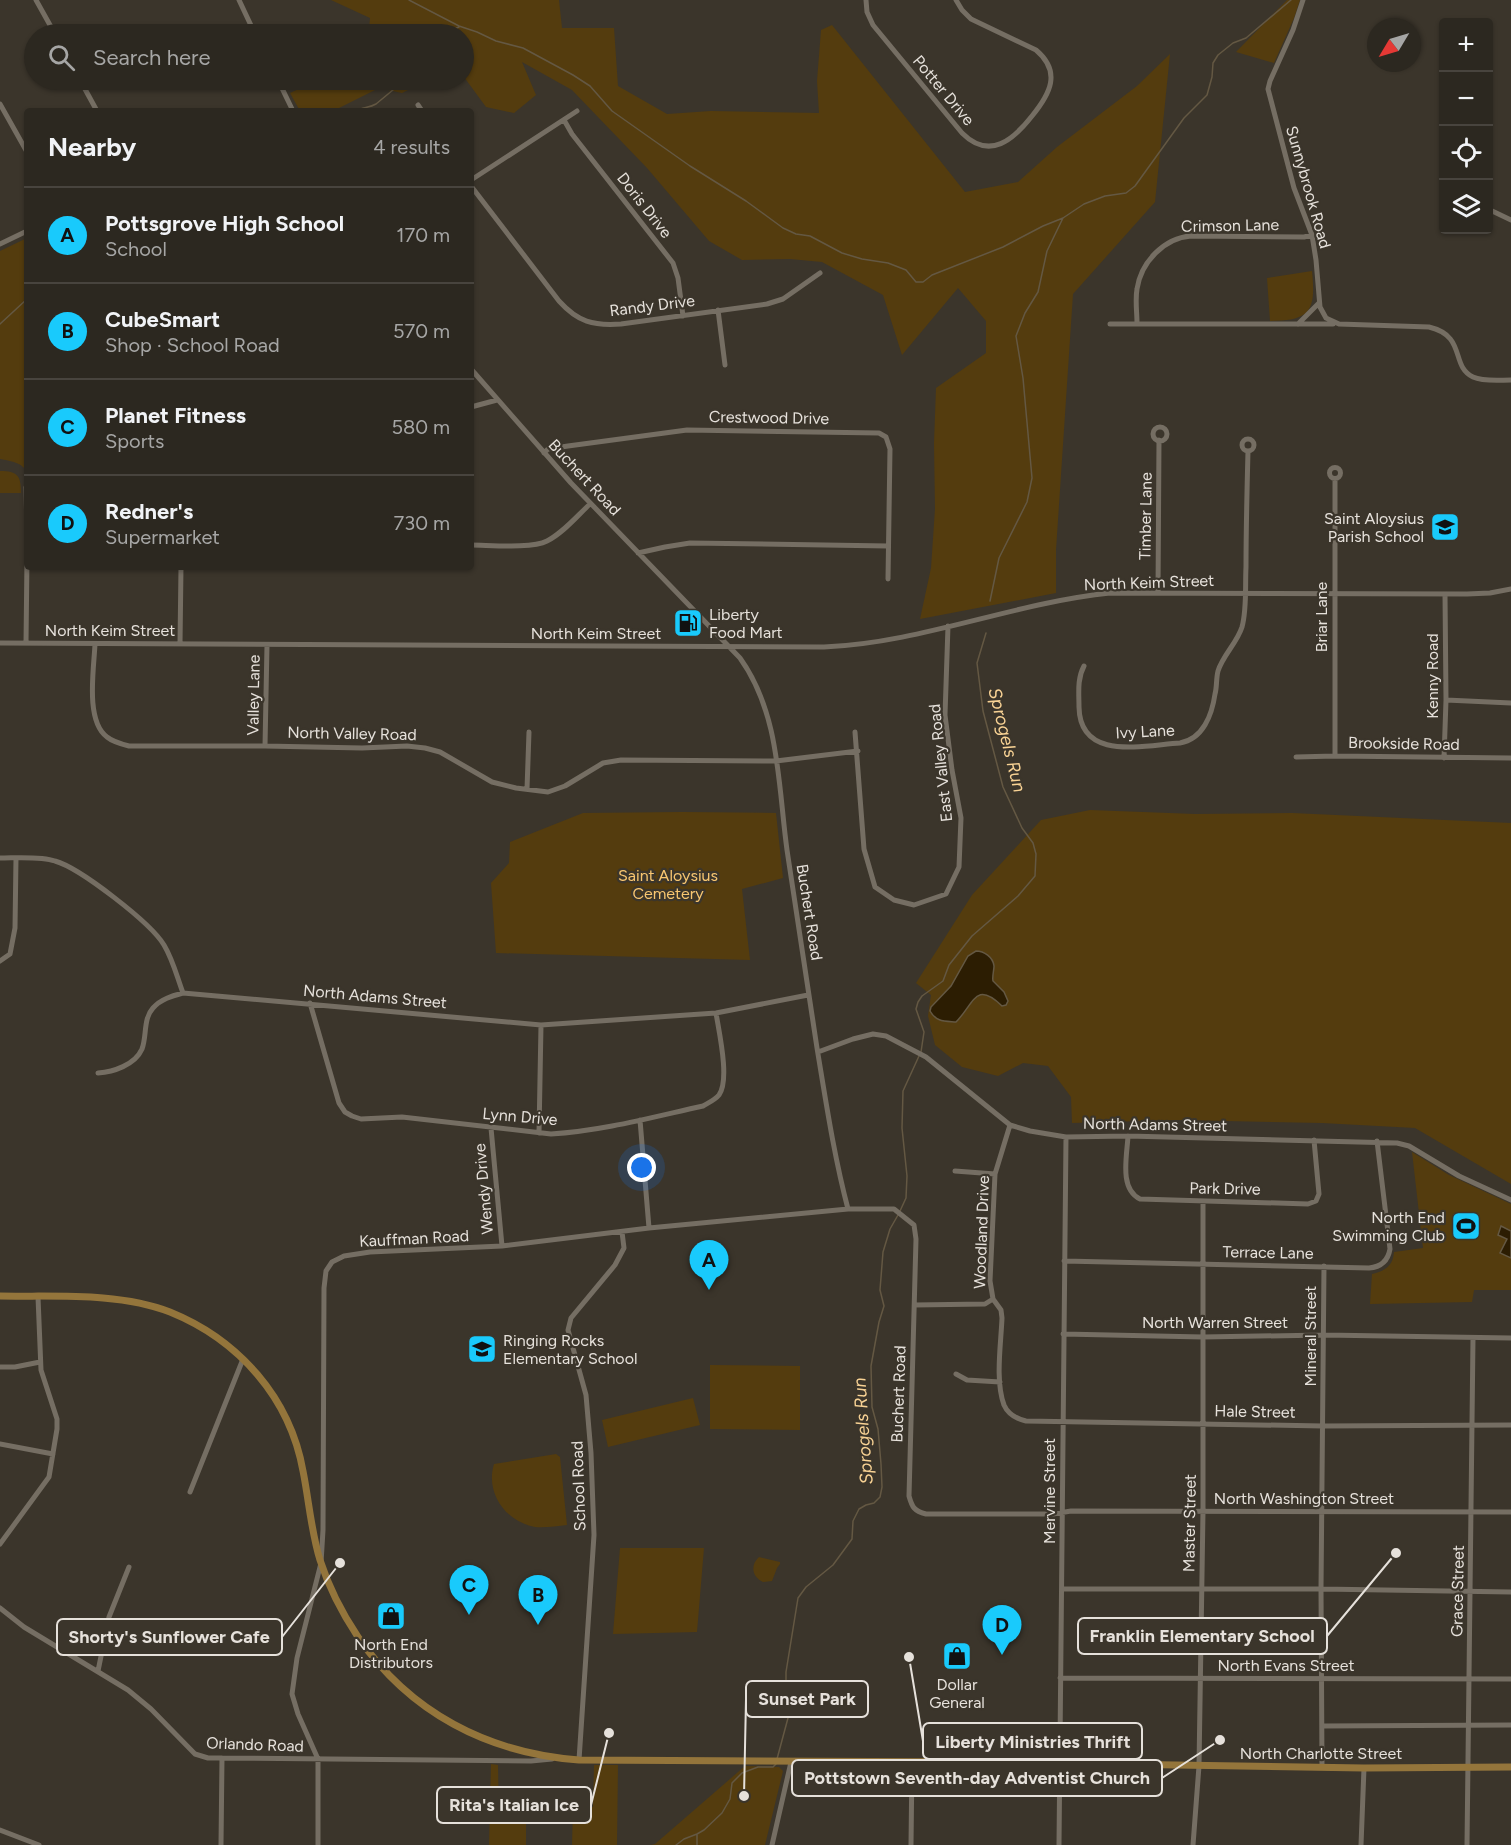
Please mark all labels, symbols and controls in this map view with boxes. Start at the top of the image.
north arrow [1367,18,1421,72]
map controls [1439,18,1493,234]
button: + [1439,18,1493,72]
search box [24,24,474,90]
icon: search [45,41,78,74]
text: Search here [93,44,211,71]
street label: Potter Drive [909,51,979,129]
button: − [1439,72,1493,126]
street label: Sunnybrook Road [1282,124,1335,251]
button: locate [1439,126,1493,180]
text: Nearby [48,131,136,163]
text: 4 results [373,135,450,159]
street label: Doris Drive [613,169,676,242]
button: layers [1439,180,1493,234]
text: Pottsgrove High School [105,210,344,237]
street label: Crimson Lane [1181,215,1279,236]
text: A [60,223,75,247]
text: 170 m [396,223,450,247]
text: School [105,237,167,261]
street label: Randy Drive [608,291,696,320]
text: CubeSmart [105,306,220,333]
text: B [61,319,74,343]
text: 570 m [393,319,450,343]
text: Shop · School Road [105,333,280,357]
text: Planet Fitness [105,402,246,429]
street label: Crestwood Drive [709,407,830,428]
text: C [60,415,75,439]
text: 580 m [391,415,450,439]
text: Sports [105,429,164,453]
street label: Buchert Road [545,435,625,519]
street label: Timber Lane [1135,472,1156,560]
text: Redner's [105,498,193,525]
place label: Saint Aloysius Parish School [1324,509,1424,546]
text: D [61,511,75,535]
text: 730 m [394,511,450,535]
school or university icon: Saint Aloysius Parish School [1429,511,1461,543]
text: Supermarket [105,525,220,549]
street label: North Keim Street [1083,571,1215,594]
street label: Briar Lane [1312,581,1331,652]
place label: Liberty Food Mart [709,605,783,642]
fuel station icon: Liberty Food Mart [672,607,704,639]
street label: North Keim Street [45,621,175,640]
street label: North Keim Street [531,624,661,643]
street label: Kenny Road [1423,633,1442,719]
street label: Valley Lane [243,654,264,736]
water label: Sprogels Run [983,685,1031,795]
street label: East Valley Road [925,703,956,823]
street label: Ivy Lane [1115,720,1175,743]
street label: North Valley Road [287,723,417,744]
street label: Brookside Road [1348,733,1460,754]
street label: Buchert Road [793,863,826,962]
park label: Saint Aloysius Cemetery [618,866,718,903]
street label: North Adams Street [302,981,448,1012]
street label: Lynn Drive [482,1104,559,1129]
street label: North Adams Street [1083,1114,1227,1135]
street label: Wendy Drive [470,1142,497,1235]
your location [627,1153,656,1182]
street label: Woodland Drive [970,1175,993,1289]
street label: Park Drive [1189,1178,1261,1199]
place label: North End Swimming Club [1332,1208,1445,1245]
sports icon: North End Swimming Club [1450,1210,1482,1242]
street label: Kauffman Road [359,1226,469,1251]
pin: A [690,1240,728,1290]
street label: Terrace Lane [1222,1242,1314,1263]
street label: Mineral Street [1301,1286,1320,1386]
street label: North Warren Street [1142,1313,1288,1332]
place label: Ringing Rocks Elementary School [503,1331,637,1368]
school or university icon: Ringing Rocks Elementary School [466,1333,498,1365]
street label: Buchert Road [887,1345,910,1443]
water label: Sprogels Run [848,1377,878,1485]
street label: Hale Street [1214,1401,1296,1422]
street label: Mervine Street [1040,1438,1059,1544]
street label: School Road [567,1441,590,1531]
street label: Master Street [1179,1474,1200,1572]
street label: North Washington Street [1214,1489,1394,1508]
street label: Grace Street [1447,1545,1468,1637]
pin: C [450,1566,488,1615]
pin: B [518,1576,558,1625]
shop icon: North End Distributors [375,1600,407,1632]
pin: D [982,1606,1022,1655]
callout: Franklin Elementary School [1078,1618,1327,1654]
callout: Shorty's Sunflower Cafe [57,1619,282,1655]
text: Franklin Elementary School [1089,1625,1315,1647]
text: Shorty's Sunflower Cafe [68,1626,270,1648]
place label: North End Distributors [349,1635,433,1672]
shop icon: Dollar General [941,1640,973,1672]
street label: North Evans Street [1218,1656,1354,1675]
place label: Dollar General [929,1675,985,1712]
callout: Sunset Park [746,1681,868,1717]
text: Sunset Park [758,1688,856,1710]
callout: Liberty Ministries Thrift [923,1723,1142,1759]
text: Liberty Ministries Thrift [935,1731,1131,1753]
street label: Orlando Road [206,1733,304,1756]
street label: North Charlotte Street [1240,1744,1402,1763]
callout: Pottstown Seventh-day Adventist Church [792,1760,1162,1796]
text: Pottstown Seventh-day Adventist Church [804,1767,1150,1789]
callout: Rita's Italian Ice [437,1787,591,1823]
text: Rita's Italian Ice [449,1794,579,1816]

